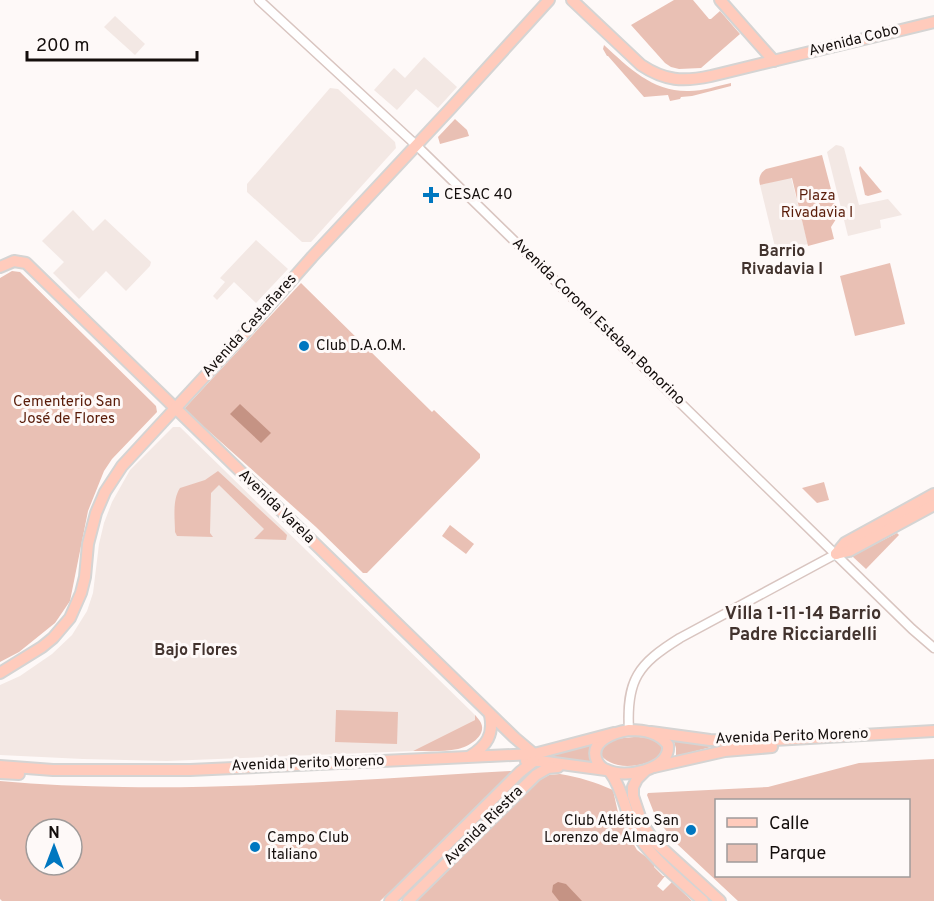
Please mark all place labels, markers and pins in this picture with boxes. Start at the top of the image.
marker: CESAC 40 [422,186,440,204]
place label: CESAC 40 [444,186,513,205]
place label: Club D.A.O.M. [316,337,406,356]
marker: Club D.A.O.M. [297,339,311,353]
place label: Club Atlético San Lorenzo de Almagro [544,812,679,848]
marker: Club Atlético San Lorenzo de Almagro [684,823,698,837]
place label: Campo Club Italiano [267,829,349,865]
marker: Campo Club Italiano [248,840,262,854]

